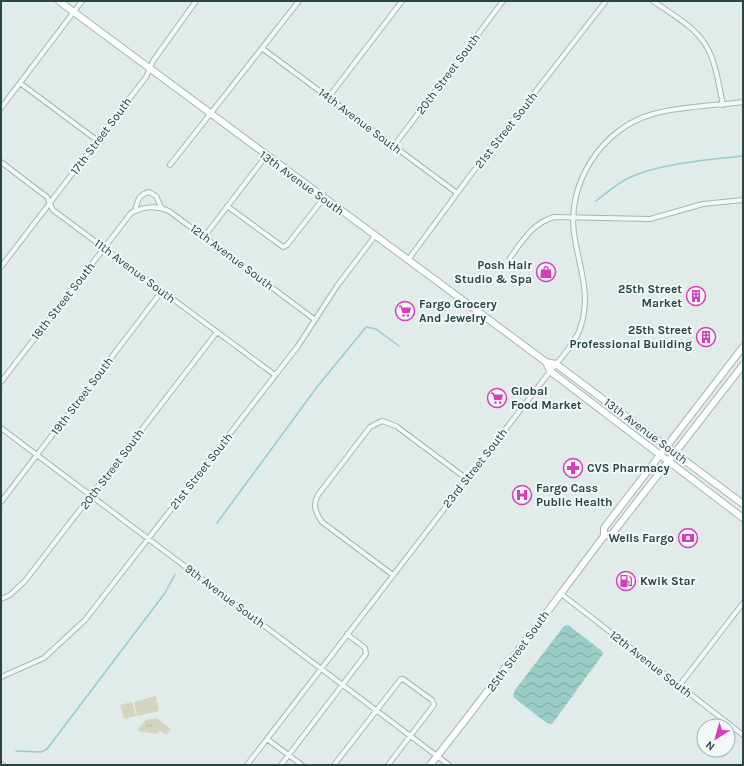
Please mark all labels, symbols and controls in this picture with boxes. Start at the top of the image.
street label: 20th Street South [413,31,483,117]
street label: 14th Avenue South [316,85,404,157]
street label: 21st Street South [472,89,540,171]
street label: 17th Street South [67,95,135,177]
street label: 13th Avenue South [257,148,347,218]
street label: 12th Avenue South [188,221,276,293]
street label: 11th Avenue South [92,236,178,306]
place label: Posh Hair Studio & Spa [454,258,532,286]
street label: 18th Street South [28,259,98,343]
shop icon: Posh Hair Studio & Spa [535,261,557,283]
place label: 25th Street Market [618,282,682,310]
building icon: 25th Street Market [685,285,707,307]
place label: Fargo Grocery And Jewelry [419,297,497,325]
supermarket icon: Fargo Grocery And Jewelry [394,300,416,322]
place label: 25th Street Professional Building [570,323,692,351]
building icon: 25th Street Professional Building [695,326,717,348]
street label: 19th Street South [48,354,116,438]
place label: Global Food Market [511,384,582,412]
supermarket icon: Global Food Market [486,387,508,409]
street label: 13th Avenue South [602,395,690,467]
street label: 23rd Street South [440,425,510,511]
street label: 20th Street South [77,426,147,512]
street label: 21st Street South [167,430,235,512]
pharmacy icon: CVS Pharmacy [562,457,584,479]
place label: CVS Pharmacy [587,461,670,475]
place label: Fargo Cass Public Health [536,481,613,509]
hospital icon: Fargo Cass Public Health [511,484,533,506]
bank icon: Wells Fargo [677,527,699,549]
place label: Wells Fargo [608,531,674,545]
street label: 9th Avenue South [182,561,268,631]
fuel station icon: Kwik Star [615,570,637,592]
place label: Kwik Star [640,574,695,588]
street label: 25th Street South [484,608,552,694]
street label: 12th Avenue South [607,627,695,701]
north arrow [696,718,736,758]
text: N [703,738,717,753]

